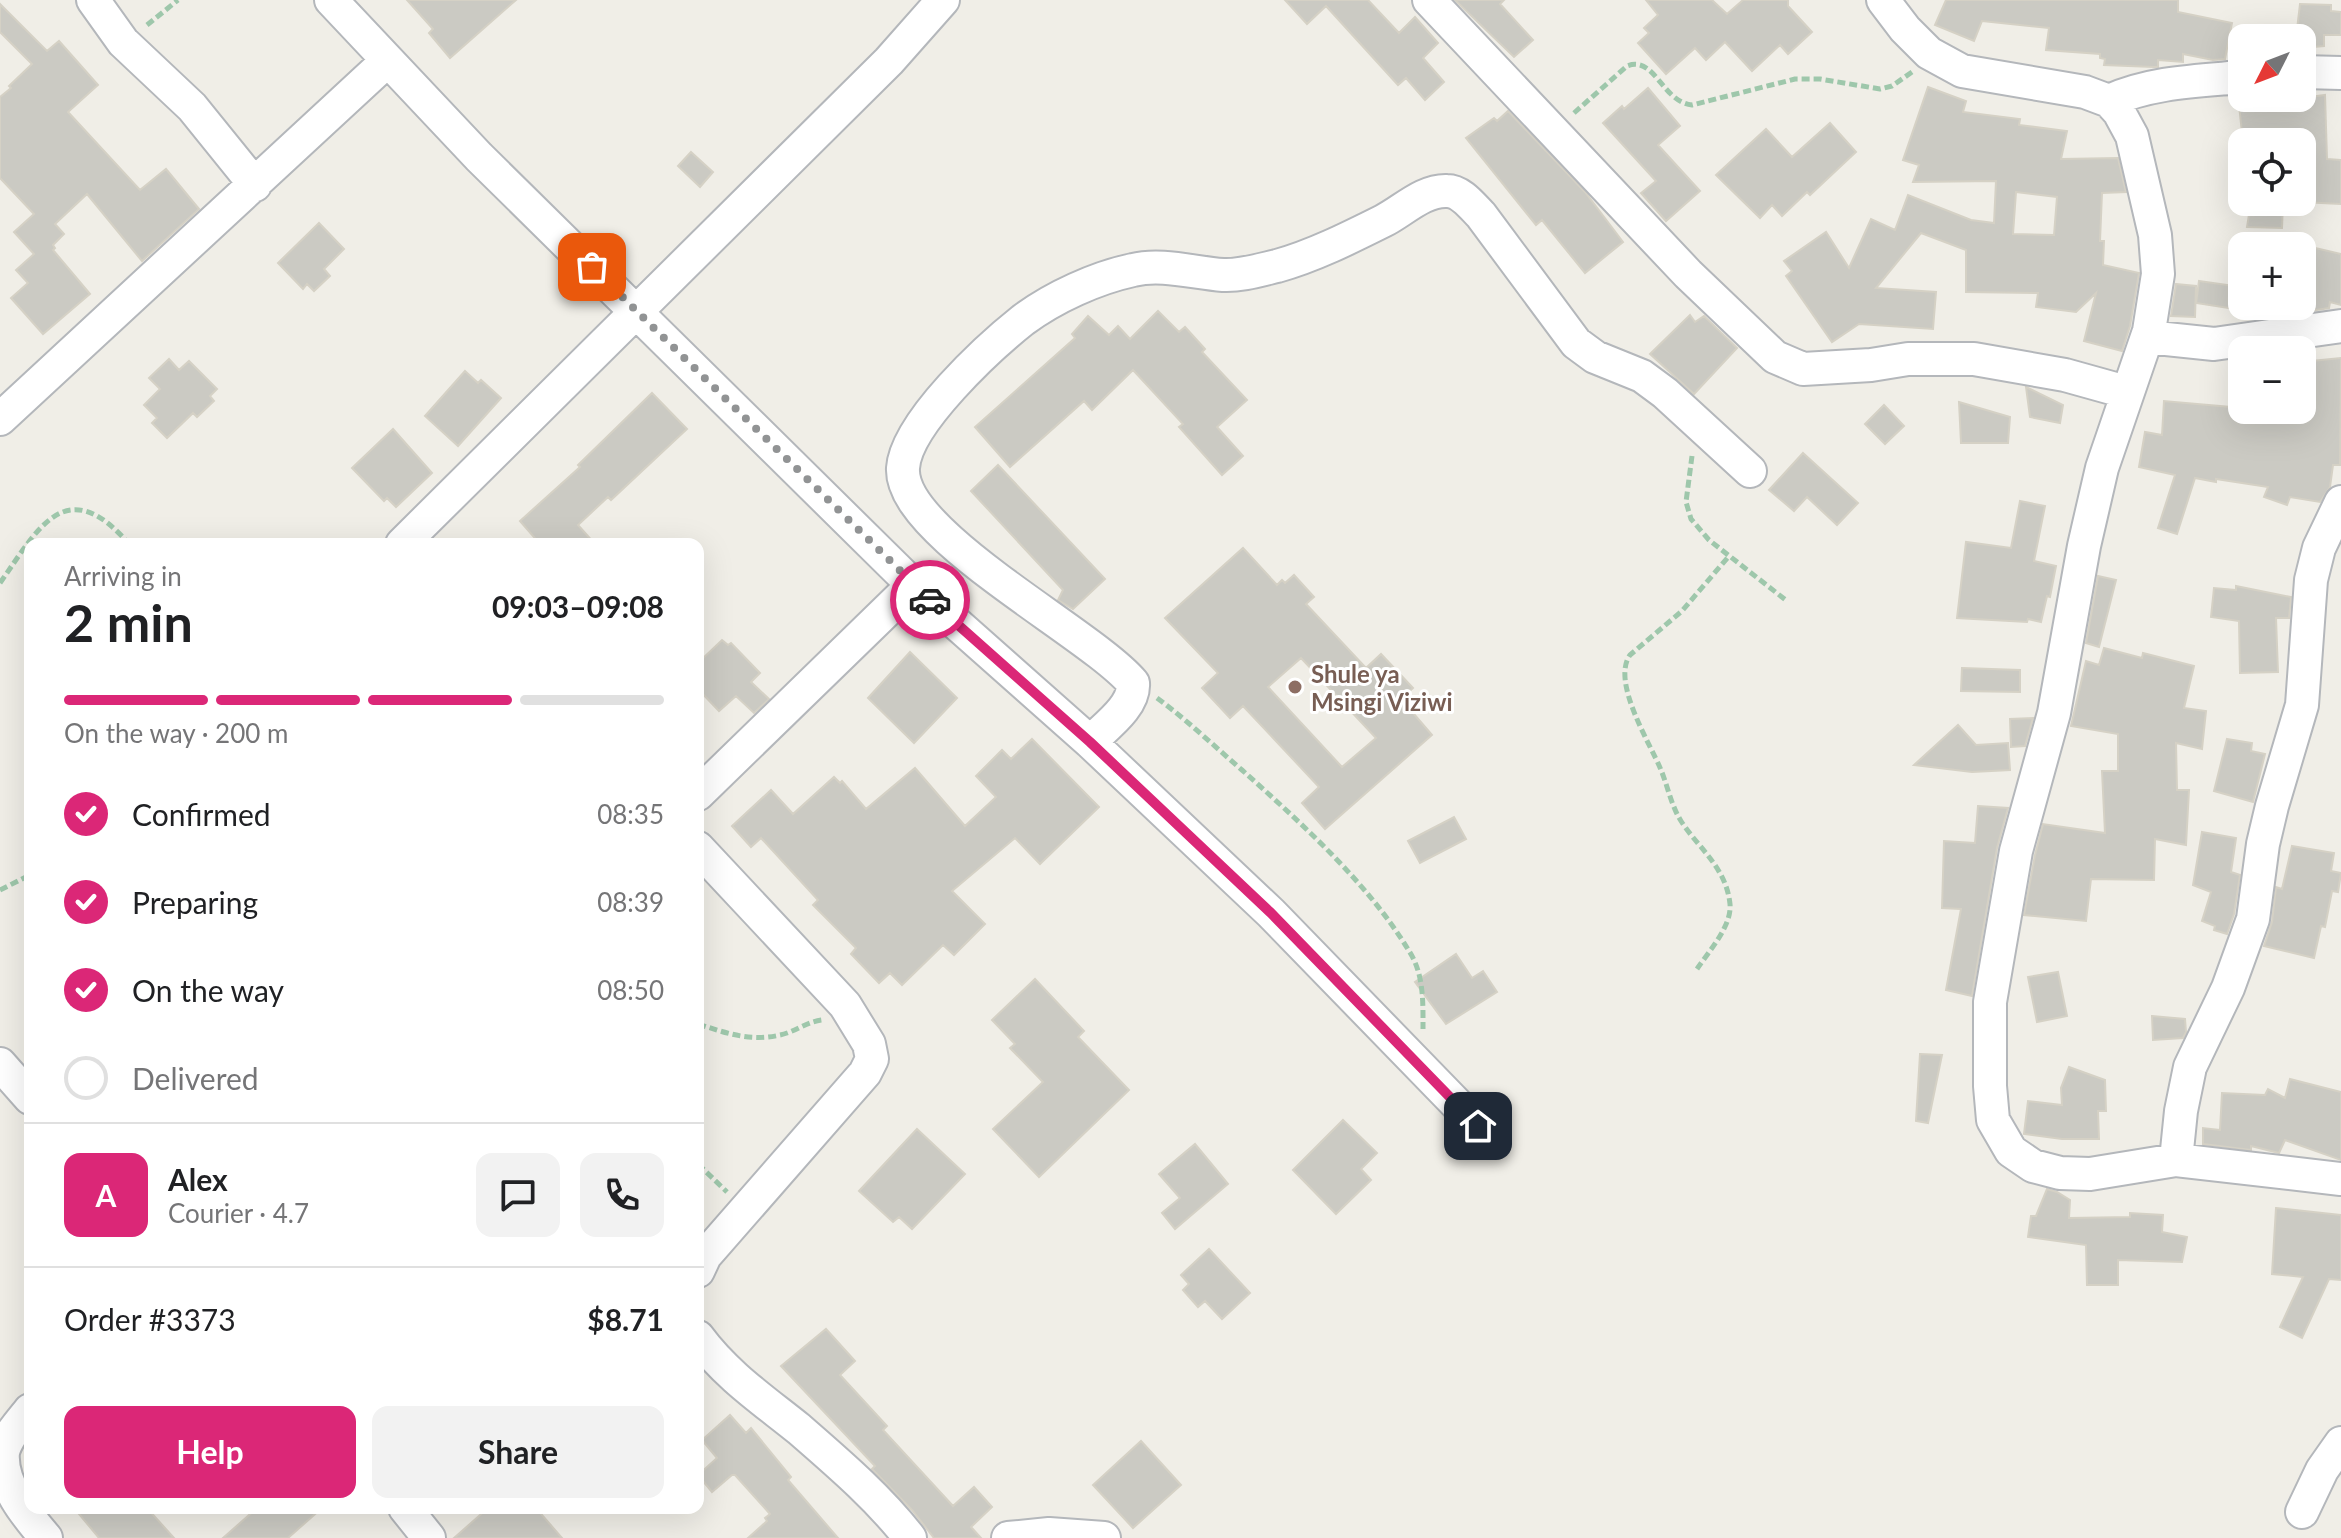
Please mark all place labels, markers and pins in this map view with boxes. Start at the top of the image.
pin [558,233,626,301]
place label: Shule ya Msingi Viziwi [1311,659,1453,716]
marker: Shule ya Msingi Viziwi [1286,678,1304,696]
pin [1444,1092,1512,1160]

